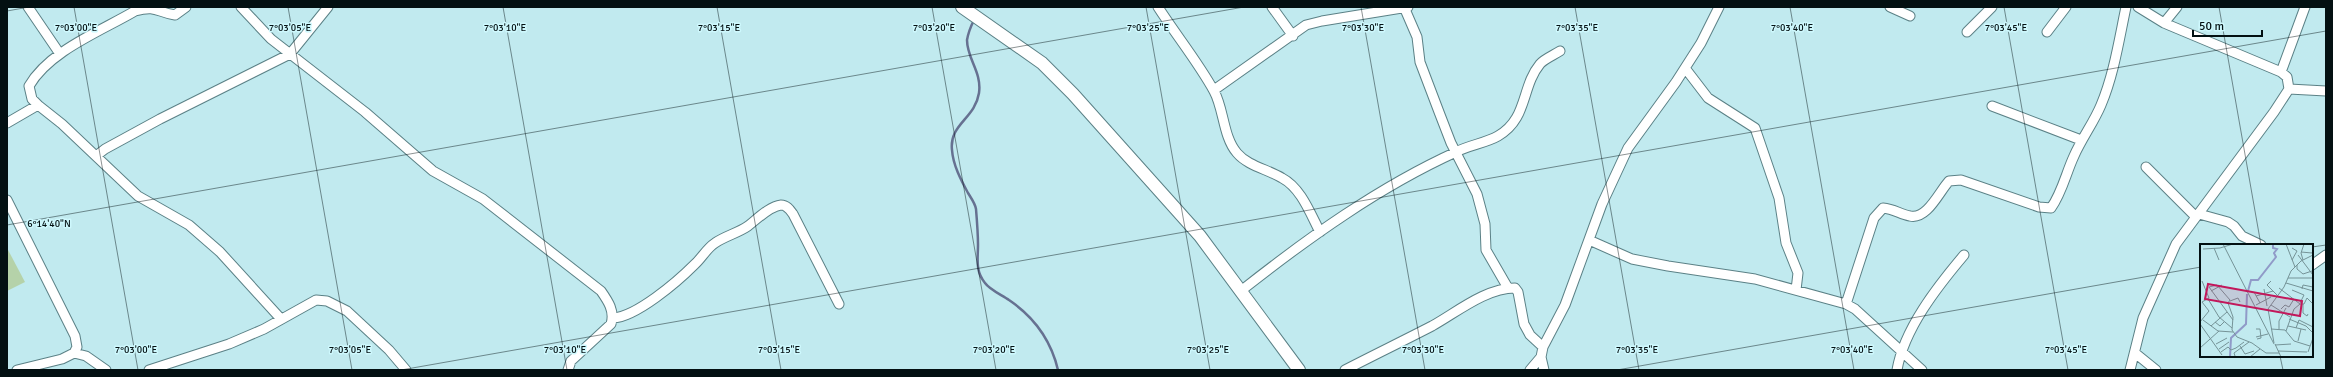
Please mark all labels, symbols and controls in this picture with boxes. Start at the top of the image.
scale bar [2193,12,2262,38]
text: 50 m [2199,19,2224,34]
text: 7°03'00"E [55,22,97,34]
text: 7°03'05"E [269,22,311,34]
text: 7°03'10"E [484,22,526,34]
text: 7°03'15"E [698,22,740,34]
text: 7°03'20"E [913,22,955,34]
text: 7°03'25"E [1127,22,1169,34]
text: 7°03'30"E [1342,22,1384,34]
text: 7°03'35"E [1556,22,1598,34]
text: 7°03'40"E [1771,22,1813,34]
text: 7°03'45"E [1985,22,2027,34]
text: 6°14'40"N [27,218,71,230]
inset map [2200,244,2313,357]
text: 7°03'00"E [115,344,157,356]
text: 7°03'05"E [329,344,371,356]
text: 7°03'10"E [544,344,586,356]
text: 7°03'15"E [758,344,800,356]
text: 7°03'20"E [973,344,1015,356]
text: 7°03'25"E [1187,344,1229,356]
text: 7°03'30"E [1402,344,1444,356]
text: 7°03'35"E [1616,344,1658,356]
text: 7°03'40"E [1831,344,1873,356]
text: 7°03'45"E [2045,344,2087,356]

